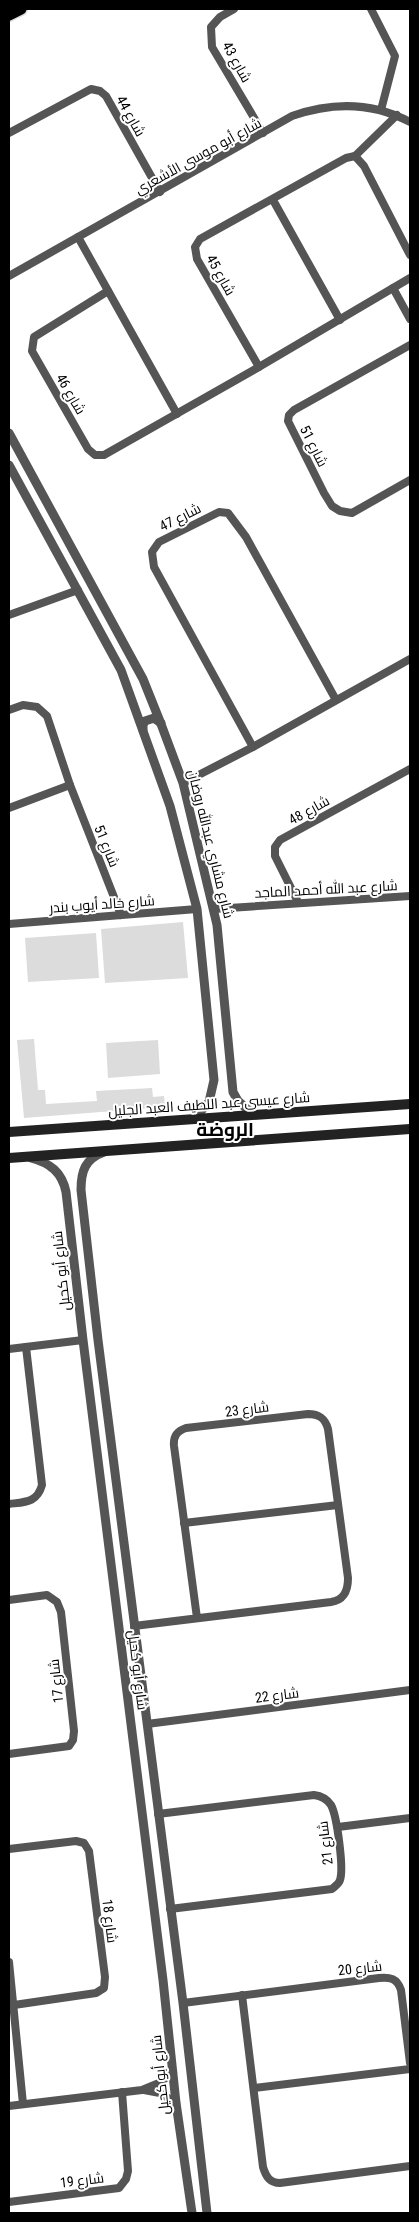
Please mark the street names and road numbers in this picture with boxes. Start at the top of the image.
street label: شارع 43 [218,39,255,86]
street label: شارع 44 [112,93,149,140]
street label: شارع أبو موسى الأشعري [132,114,266,201]
street label: شارع 45 [202,252,239,299]
street label: شارع 46 [52,371,89,418]
street label: شارع 51 [296,423,331,470]
street label: شارع 47 [157,500,204,535]
street label: شارع مشاري عبدالله روضان [181,768,238,921]
street label: شارع 48 [286,792,333,829]
street label: شارع 51 [90,823,123,870]
street label: شارع عبد الله أحمد الماجد [254,876,398,902]
street label: شارع خالد أيوب بندر [48,891,155,917]
street label: شارع عيسى عبد اللطيف العبد الجليل [108,1089,310,1120]
street label: شارع أبو كحيل [48,1230,74,1312]
street label: شارع 23 [224,1398,270,1421]
street label: شارع أبو كحيل [124,1629,152,1711]
street label: شارع 17 [46,1658,67,1704]
street label: شارع 22 [254,1684,300,1707]
street label: شارع 21 [314,1820,337,1866]
street label: شارع 18 [98,1898,121,1944]
street label: شارع 20 [337,1958,383,1979]
street label: شارع أبو كحيل [147,2034,173,2116]
street label: شارع 19 [59,2169,105,2192]

